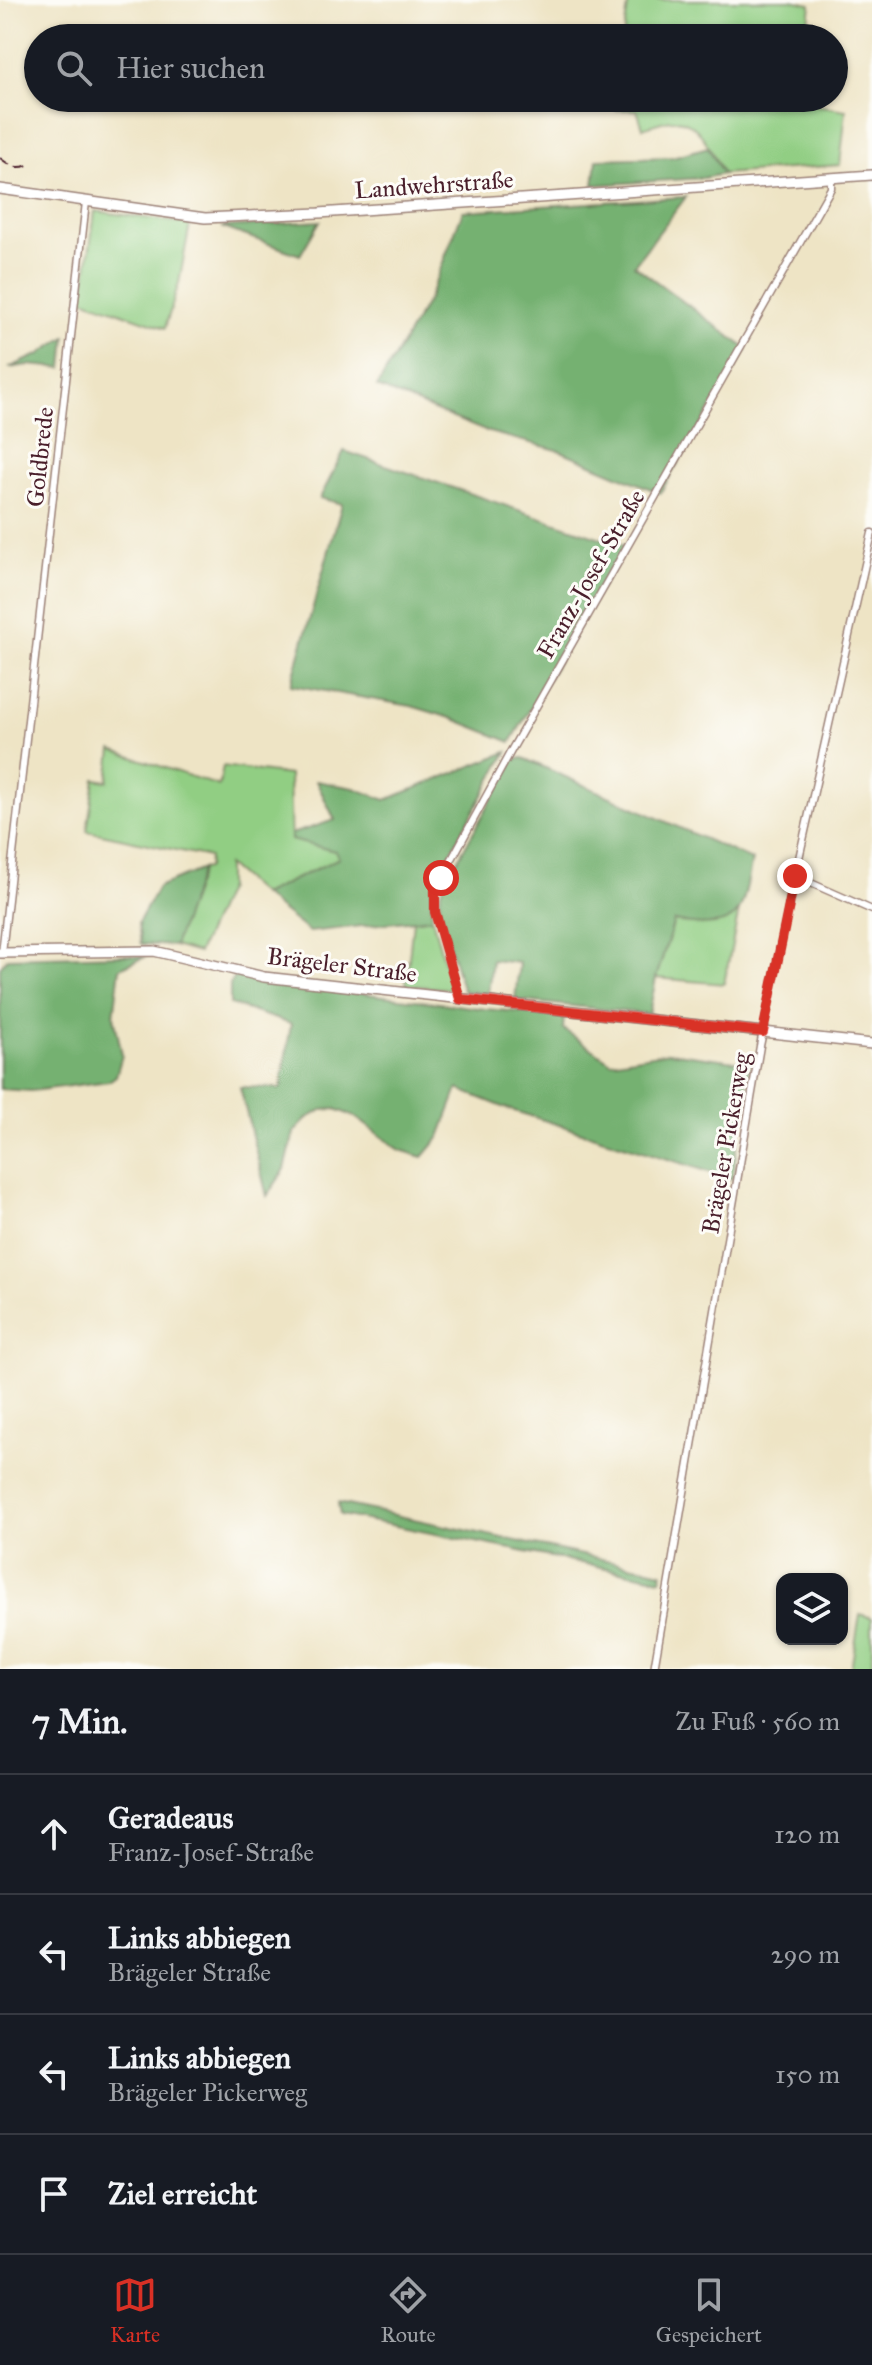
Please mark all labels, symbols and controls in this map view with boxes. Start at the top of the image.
search box [24,24,848,112]
icon: search [52,46,96,90]
text: Hier suchen [116,50,265,86]
street label: Landwehrstraße [353,164,515,206]
street label: Goldbrede [20,405,60,509]
street label: Franz-Josef-Straße [530,484,652,664]
route end [777,858,813,894]
route start [423,860,459,896]
street label: Brägeler Straße [265,941,419,989]
street label: Brägeler Pickerweg [695,1049,757,1236]
map controls [776,1573,848,1645]
button: layers [776,1573,848,1645]
text: 7 Min. [32,1701,127,1742]
text: Zu Fuß · 560 m [675,1705,840,1737]
text: Geradeaus [108,1800,234,1836]
icon: ahead [32,1812,76,1856]
text: 120 m [774,1818,840,1850]
text: Franz-Josef-Straße [108,1836,314,1868]
text: Links abbiegen [108,1920,291,1956]
icon: left [32,1932,76,1976]
text: 290 m [771,1938,840,1970]
text: Brägeler Straße [108,1956,271,1988]
text: Links abbiegen [108,2040,291,2076]
icon: left [32,2052,76,2096]
text: 150 m [775,2058,840,2090]
text: Brägeler Pickerweg [108,2076,307,2108]
icon: arrive [32,2172,76,2216]
text: Ziel erreicht [108,2176,257,2212]
tab: Karte [110,2273,160,2348]
tab: Route [380,2273,436,2348]
tab: Gespeichert [656,2273,762,2348]

